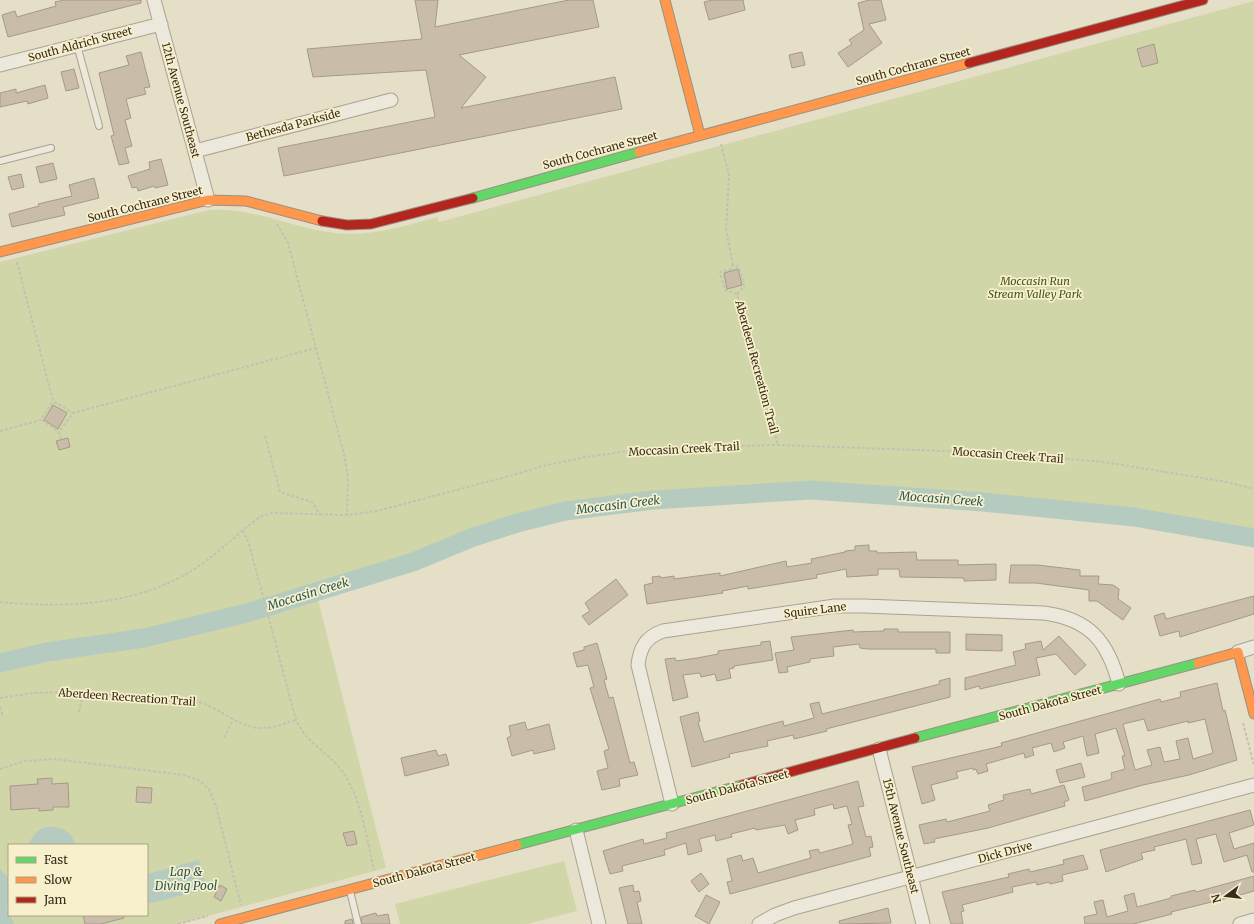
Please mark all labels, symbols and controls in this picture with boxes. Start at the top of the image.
street label: South Aldrich Street [26,23,134,65]
street label: 12th Avenue Southeast [159,41,203,160]
street label: South Cochrane Street [854,44,973,88]
street label: Bethesda Parkside [244,106,342,144]
street label: South Cochrane Street [541,128,660,172]
street label: South Cochrane Street [86,183,205,225]
park label: Moccasin Run Stream Valley Park [988,274,1082,301]
street label: Aberdeen Recreation Trail [732,298,782,436]
street label: Moccasin Creek Trail [628,439,741,459]
street label: Moccasin Creek Trail [952,444,1065,466]
water label: Moccasin Creek [897,488,984,509]
water label: Moccasin Creek [574,492,661,517]
water label: Moccasin Creek [264,574,351,613]
street label: Squire Lane [783,599,847,621]
street label: South Dakota Street [997,682,1103,723]
street label: Aberdeen Recreation Trail [57,685,197,709]
street label: South Dakota Street [684,766,790,807]
street label: 15th Avenue Southeast [880,777,922,896]
street label: Dick Drive [976,838,1034,866]
legend [8,844,148,916]
street label: South Dakota Street [371,849,477,890]
text: Fast [44,852,68,867]
water label: Lap & Diving Pool [154,864,218,893]
text: Slow [44,872,73,887]
north arrow [1206,876,1246,916]
text: Jam [43,892,67,907]
text: N [1208,892,1224,905]

